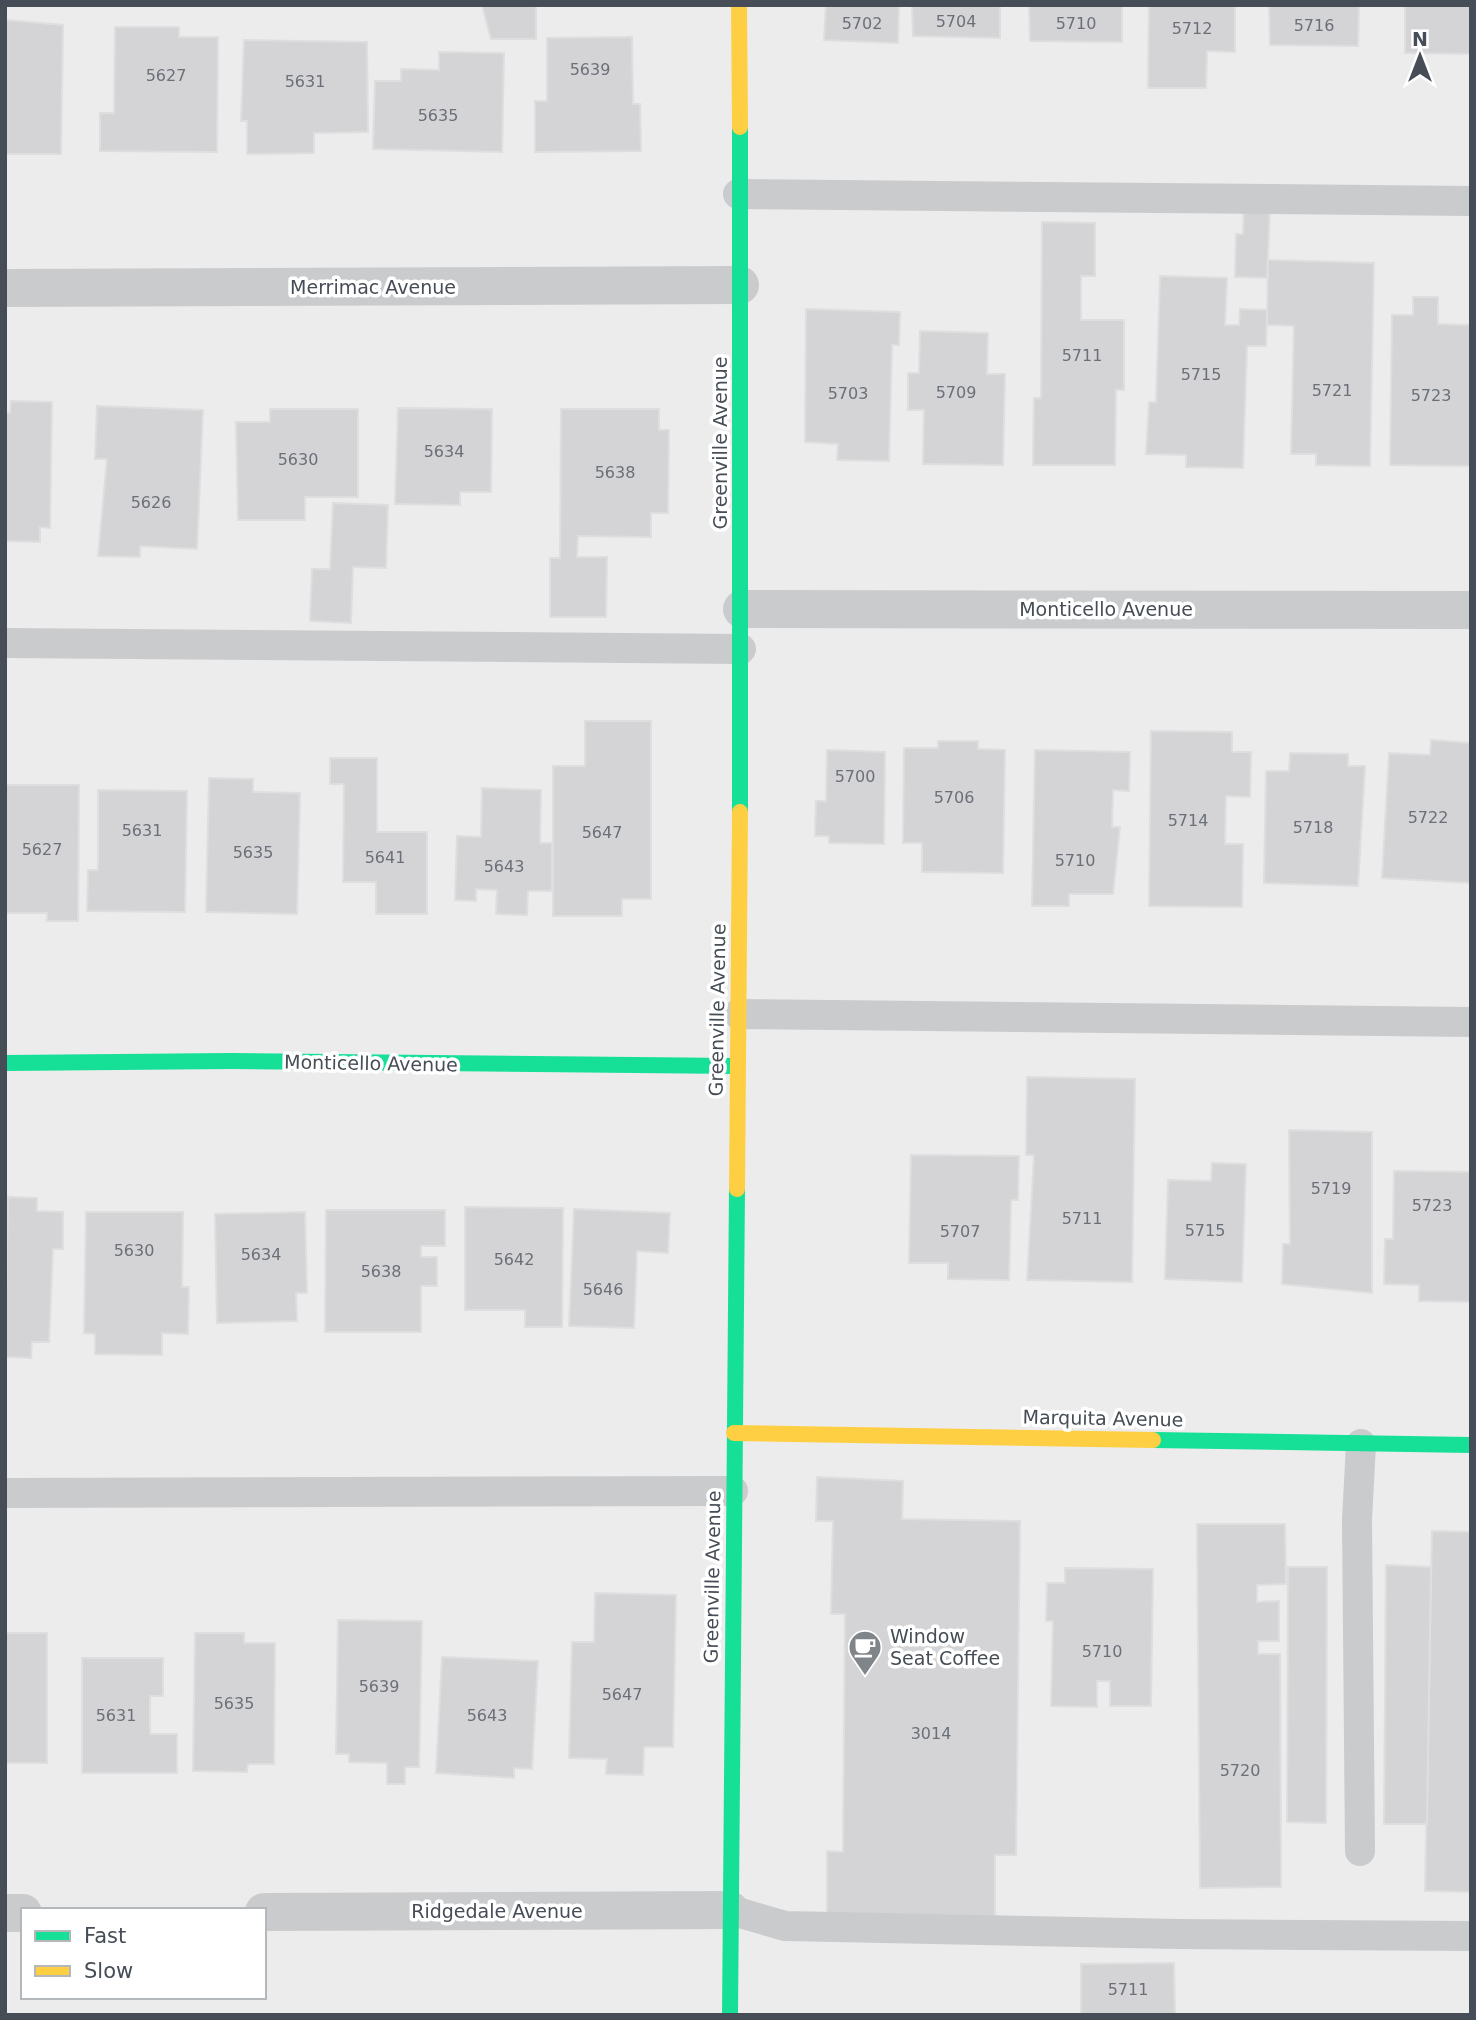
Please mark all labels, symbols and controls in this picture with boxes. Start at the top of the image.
house number: 5704 [936,12,976,31]
house number: 5702 [842,14,882,33]
house number: 5710 [1056,14,1096,33]
house number: 5716 [1294,16,1334,35]
house number: 5712 [1172,19,1212,38]
north arrow [1385,21,1455,91]
text: N [1412,28,1428,50]
house number: 5639 [570,60,610,79]
house number: 5627 [146,66,186,85]
house number: 5631 [285,72,325,91]
house number: 5635 [418,106,458,125]
street label: Merrimac Avenue [290,276,456,298]
house number: 5711 [1062,346,1102,365]
street label: Greenville Avenue [709,357,731,529]
house number: 5715 [1181,365,1221,384]
house number: 5721 [1312,381,1352,400]
house number: 5709 [936,383,976,402]
house number: 5703 [828,384,868,403]
house number: 5723 [1411,386,1451,405]
house number: 5634 [424,442,464,461]
house number: 5630 [278,450,318,469]
house number: 5638 [595,463,635,482]
house number: 5626 [131,493,171,512]
street label: Monticello Avenue [1019,598,1193,620]
house number: 5700 [835,767,875,786]
house number: 5706 [934,788,974,807]
house number: 5722 [1408,808,1448,827]
house number: 5714 [1168,811,1208,830]
house number: 5718 [1293,818,1333,837]
house number: 5631 [122,821,162,840]
house number: 5647 [582,823,622,842]
house number: 5627 [22,840,62,859]
house number: 5635 [233,843,273,862]
house number: 5641 [365,848,405,867]
house number: 5710 [1055,851,1095,870]
house number: 5643 [484,857,524,876]
street label: Greenville Avenue [704,923,730,1097]
street label: Monticello Avenue [284,1050,458,1076]
house number: 5719 [1311,1179,1351,1198]
house number: 5723 [1412,1196,1452,1215]
house number: 5711 [1062,1209,1102,1228]
house number: 5715 [1185,1221,1225,1240]
house number: 5707 [940,1222,980,1241]
house number: 5630 [114,1241,154,1260]
house number: 5634 [241,1245,281,1264]
house number: 5642 [494,1250,534,1269]
house number: 5638 [361,1262,401,1281]
house number: 5646 [583,1280,623,1299]
street label: Marquita Avenue [1023,1406,1183,1430]
street label: Greenville Avenue [699,1490,725,1664]
place label: Window Seat Coffee [890,1625,1000,1669]
cafe icon: Window Seat Coffee [846,1628,884,1677]
house number: 5710 [1082,1642,1122,1661]
house number: 5639 [359,1677,399,1696]
house number: 5647 [602,1685,642,1704]
house number: 5635 [214,1694,254,1713]
house number: 5631 [96,1706,136,1725]
house number: 5643 [467,1706,507,1725]
house number: 3014 [911,1724,951,1743]
house number: 5720 [1220,1761,1260,1780]
street label: Ridgedale Avenue [411,1900,583,1922]
legend [21,1908,266,1999]
text: Fast [84,1924,126,1948]
text: Slow [84,1959,133,1983]
house number: 5711 [1108,1980,1148,1999]

